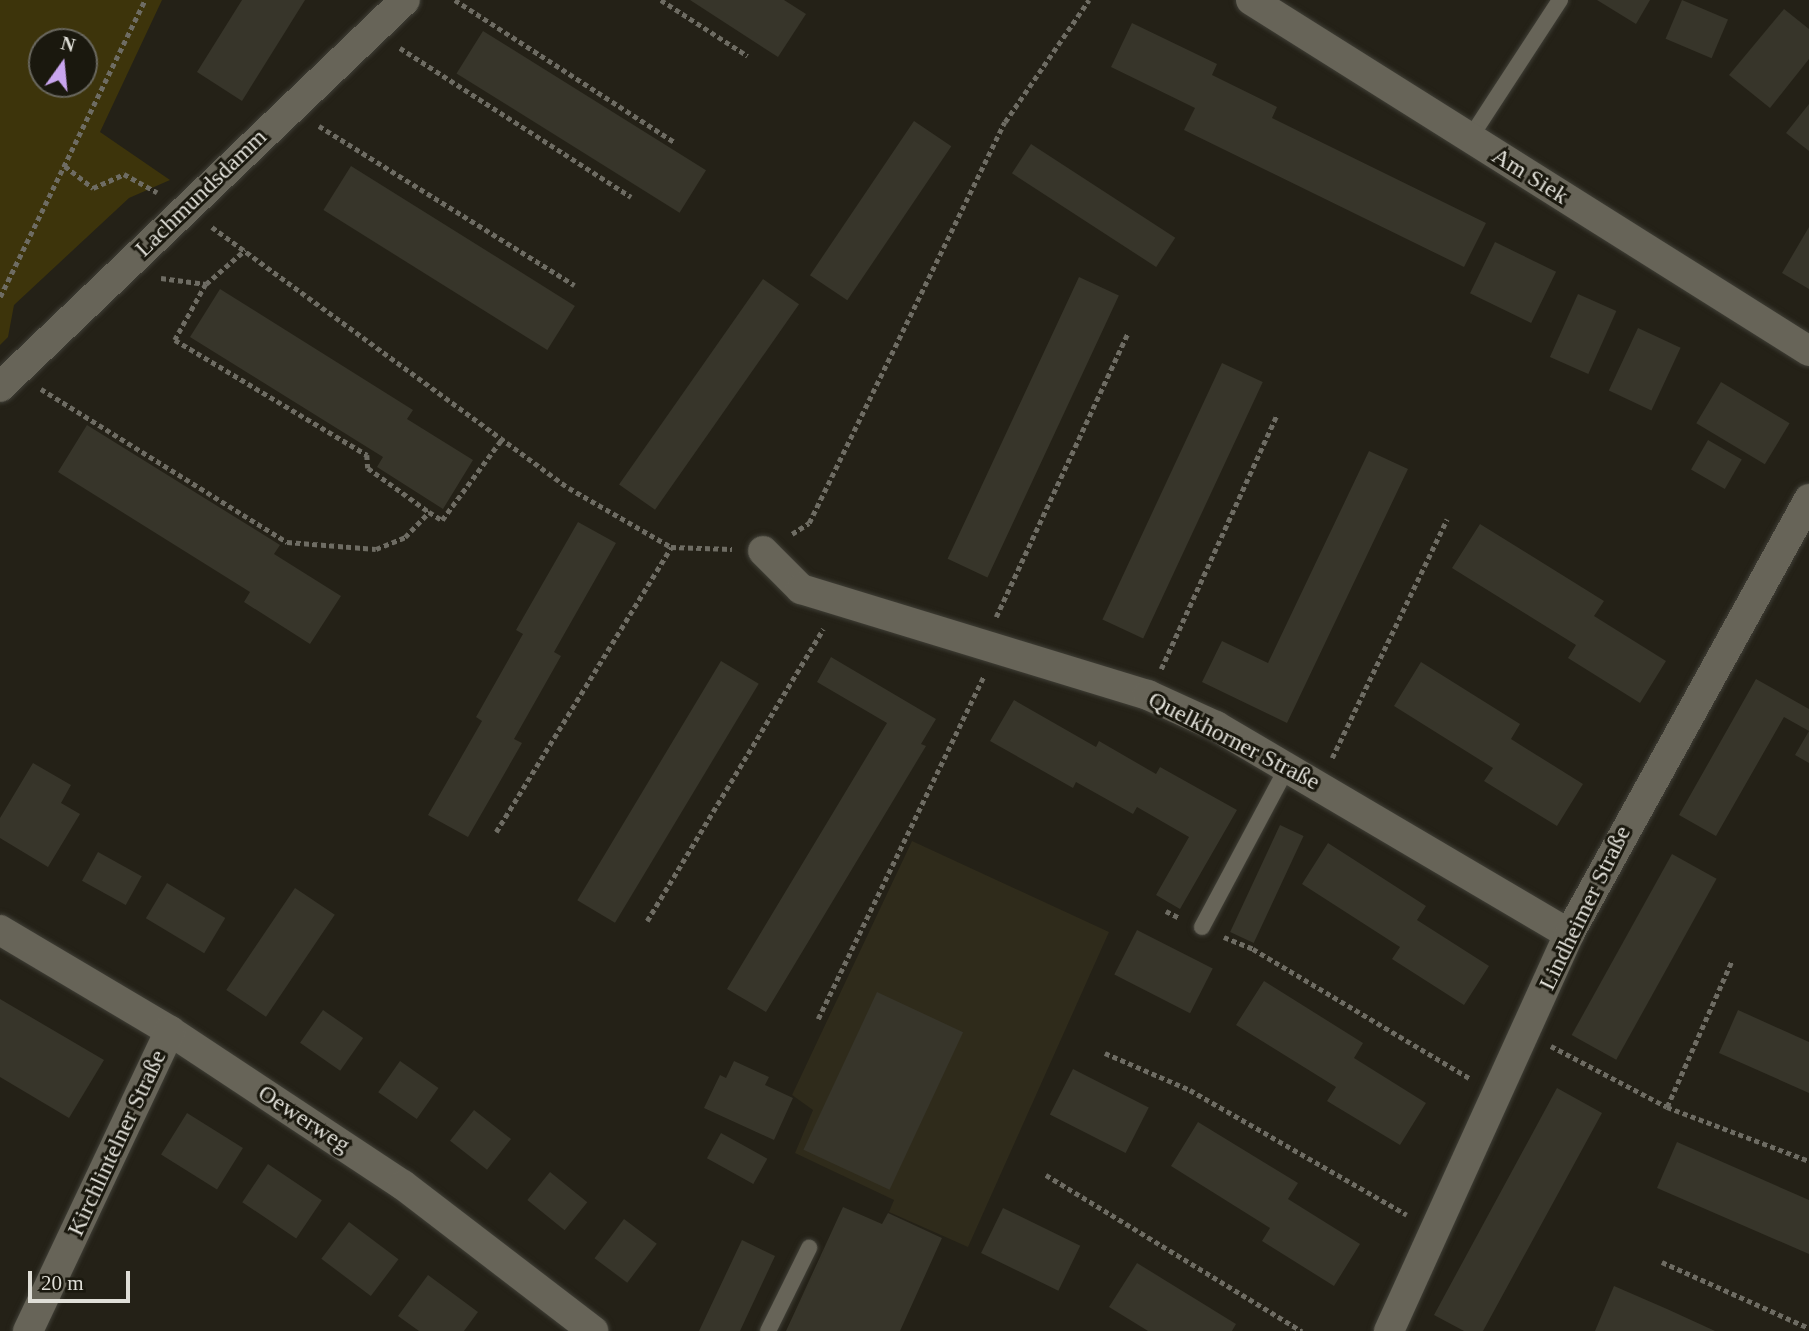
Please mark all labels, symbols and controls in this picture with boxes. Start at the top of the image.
north arrow [28,28,98,98]
text: N [59,32,77,56]
street label: Lachmundsdamm [129,123,273,263]
street label: Am Siek [1486,141,1574,211]
street label: Quelkhorner Straße [1143,685,1325,797]
street label: Lindheimer Straße [1533,821,1637,995]
street label: Kirchlintelner Straße [61,1045,173,1241]
street label: Oewerweg [253,1079,355,1159]
scale bar [32,1258,133,1302]
text: 20 m [41,1271,84,1295]

